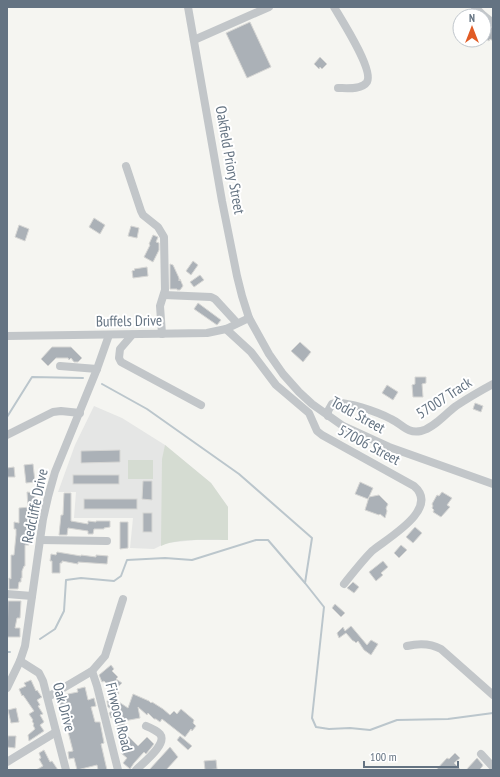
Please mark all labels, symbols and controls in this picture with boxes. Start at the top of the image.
north arrow [452,8,492,48]
text: N [469,11,475,25]
street label: Oakfield Priory Street [212,104,249,216]
street label: Buffels Drive [96,310,162,331]
street label: 57007 Track [412,372,475,423]
street label: Todd Street [328,392,389,437]
street label: 57006 Street [335,420,404,469]
street label: Redcliffe Drive [17,467,52,545]
street label: Oak Drive [49,680,80,734]
street label: Firwood Road [102,680,137,753]
scale bar [364,743,458,769]
text: 100 m [370,749,397,764]

